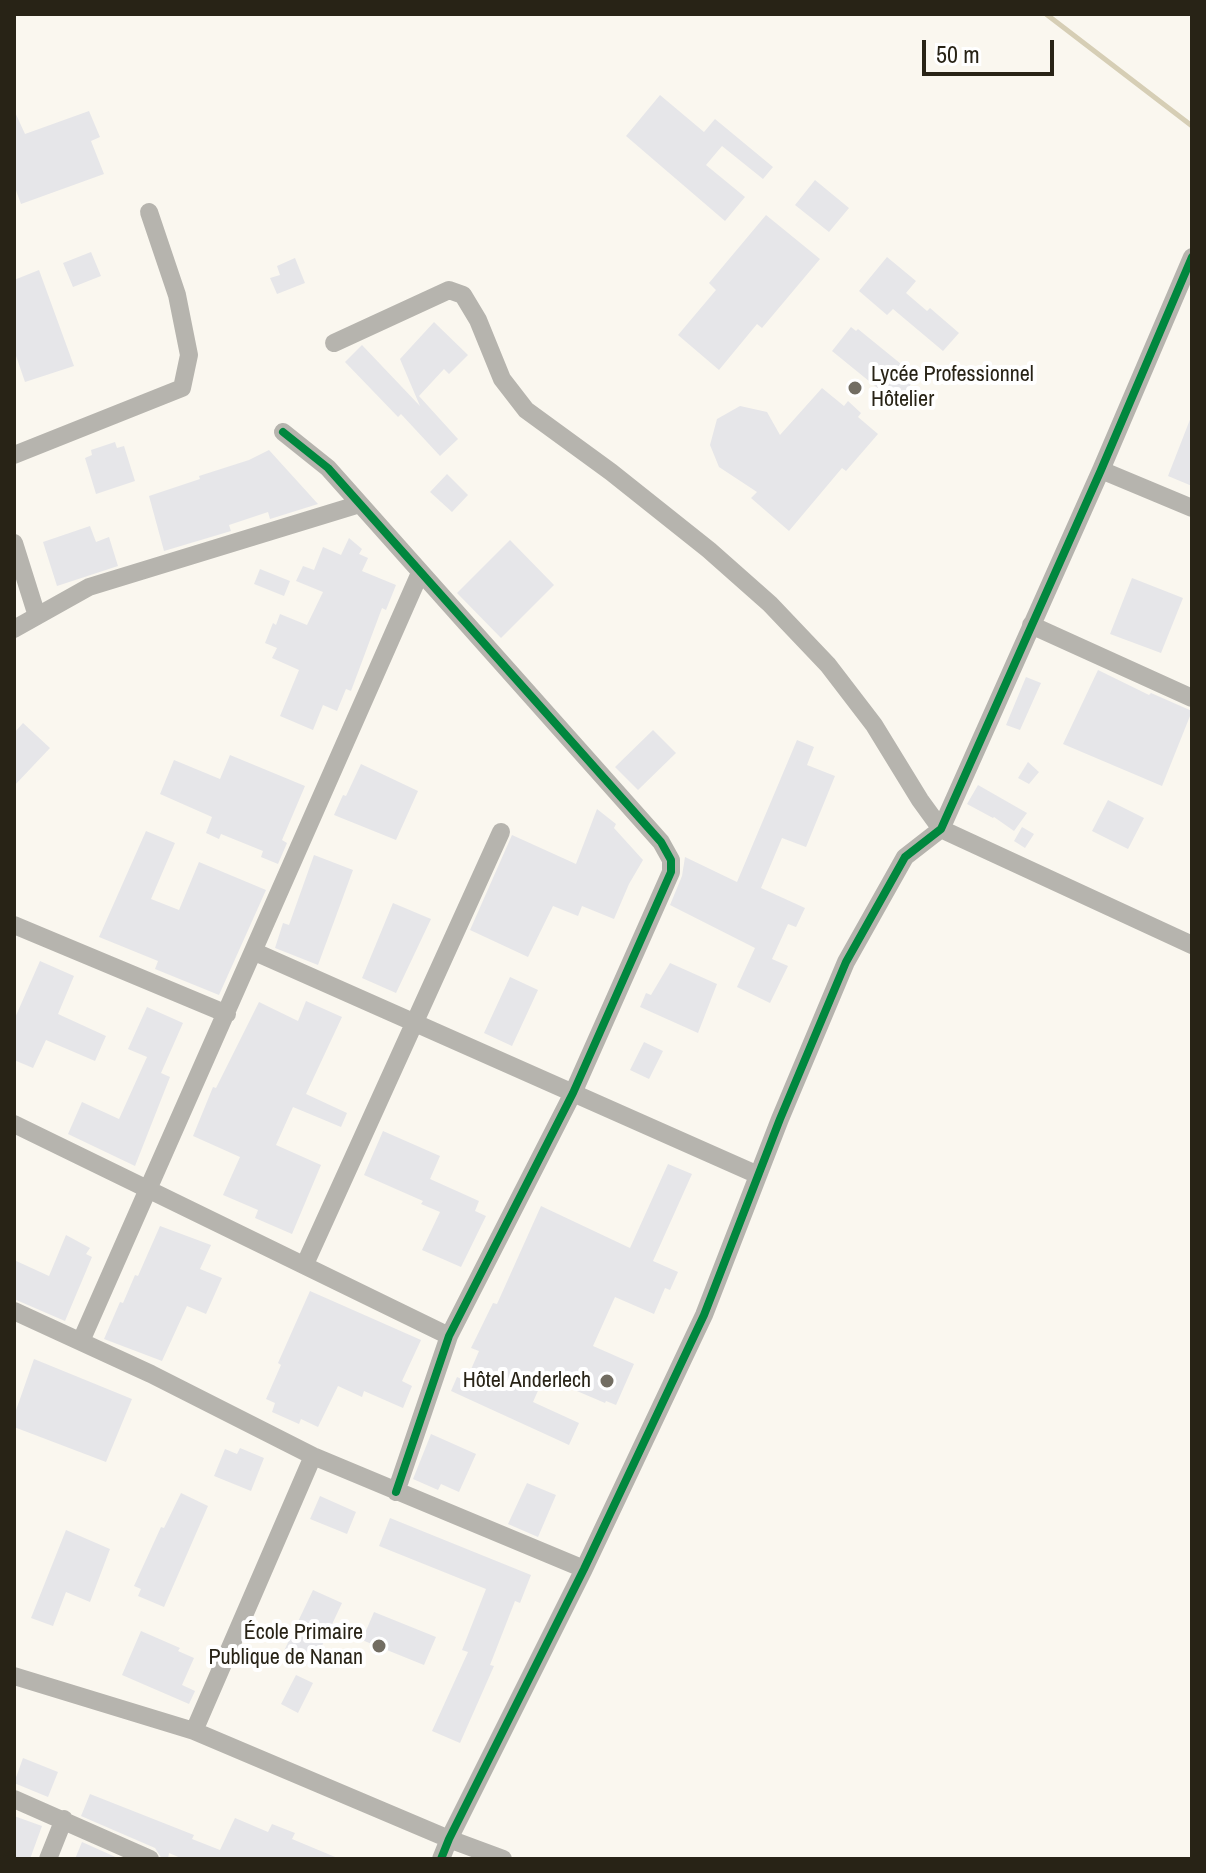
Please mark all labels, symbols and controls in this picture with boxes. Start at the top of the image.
scale bar [926,24,1058,74]
text: 50 m [936,38,980,70]
place label: Lycée Professionnel Hôtelier [871,362,1034,414]
marker: Lycée Professionnel Hôtelier [846,379,864,397]
place label: Hôtel Anderlech [463,1368,591,1394]
marker: Hôtel Anderlech [598,1372,616,1390]
place label: École Primaire Publique de Nanan [209,1620,363,1672]
marker: École Primaire Publique de Nanan [370,1637,388,1655]

